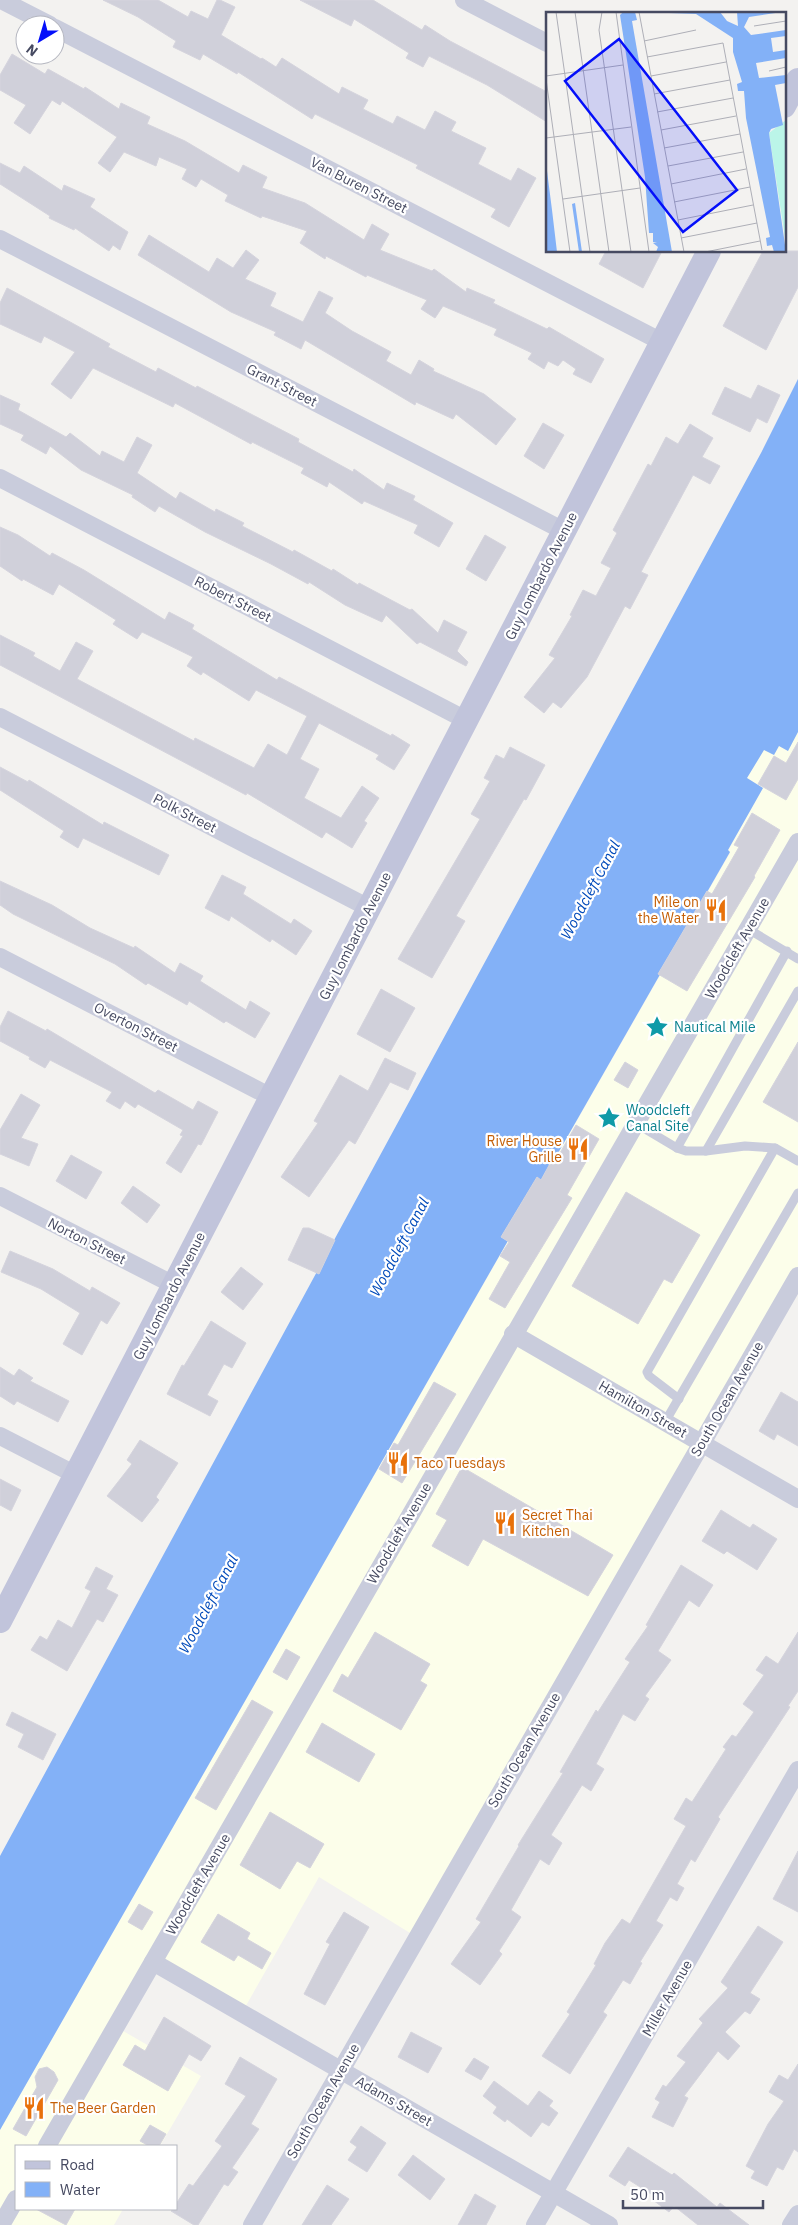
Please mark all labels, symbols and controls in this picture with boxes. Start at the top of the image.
inset map [546,12,786,252]
north arrow [15,15,65,65]
text: N [22,40,42,60]
street label: Van Buren Street [308,153,411,217]
street label: Grant Street [244,360,320,411]
street label: Guy Lombardo Avenue [501,509,581,643]
street label: Robert Street [191,572,275,626]
street label: Polk Street [150,789,220,837]
water label: Woodcleft Canal [556,838,624,942]
street label: Guy Lombardo Avenue [315,869,395,1003]
place label: Mile on the Water [638,893,699,927]
street label: Woodcleft Avenue [701,894,773,1002]
restaurant icon: Mile on the Water [703,897,729,923]
street label: Overton Street [91,998,181,1056]
place icon: Nautical Mile [644,1014,670,1040]
place label: Nautical Mile [674,1018,756,1036]
place label: Woodcleft Canal Site [626,1101,690,1135]
place icon: Woodcleft Canal Site [596,1105,622,1131]
place label: River House Grille [486,1132,562,1166]
restaurant icon: River House Grille [565,1136,591,1162]
water label: Woodcleft Canal [365,1195,433,1299]
street label: Norton Street [45,1214,129,1268]
street label: Guy Lombardo Avenue [129,1229,209,1363]
street label: South Ocean Avenue [687,1338,767,1460]
street label: Hamilton Street [596,1376,691,1442]
restaurant icon: Taco Tuesdays [385,1450,411,1476]
place label: Taco Tuesdays [414,1454,506,1472]
street label: Woodcleft Avenue [363,1479,435,1587]
place label: Secret Thai Kitchen [522,1506,593,1540]
restaurant icon: Secret Thai Kitchen [492,1510,518,1536]
water label: Woodcleft Canal [174,1552,242,1656]
street label: South Ocean Avenue [484,1689,564,1811]
street label: Woodcleft Avenue [162,1830,234,1938]
street label: Miller Avenue [638,1956,696,2039]
street label: South Ocean Avenue [283,2040,363,2162]
street label: Adams Street [353,2072,436,2130]
restaurant icon: The Beer Garden [21,2095,47,2121]
place label: The Beer Garden [50,2099,156,2117]
legend [15,2145,178,2210]
text: Road [60,2155,95,2174]
scale bar [623,2178,763,2210]
text: Water [60,2180,101,2199]
text: 50 m [630,2185,665,2204]

